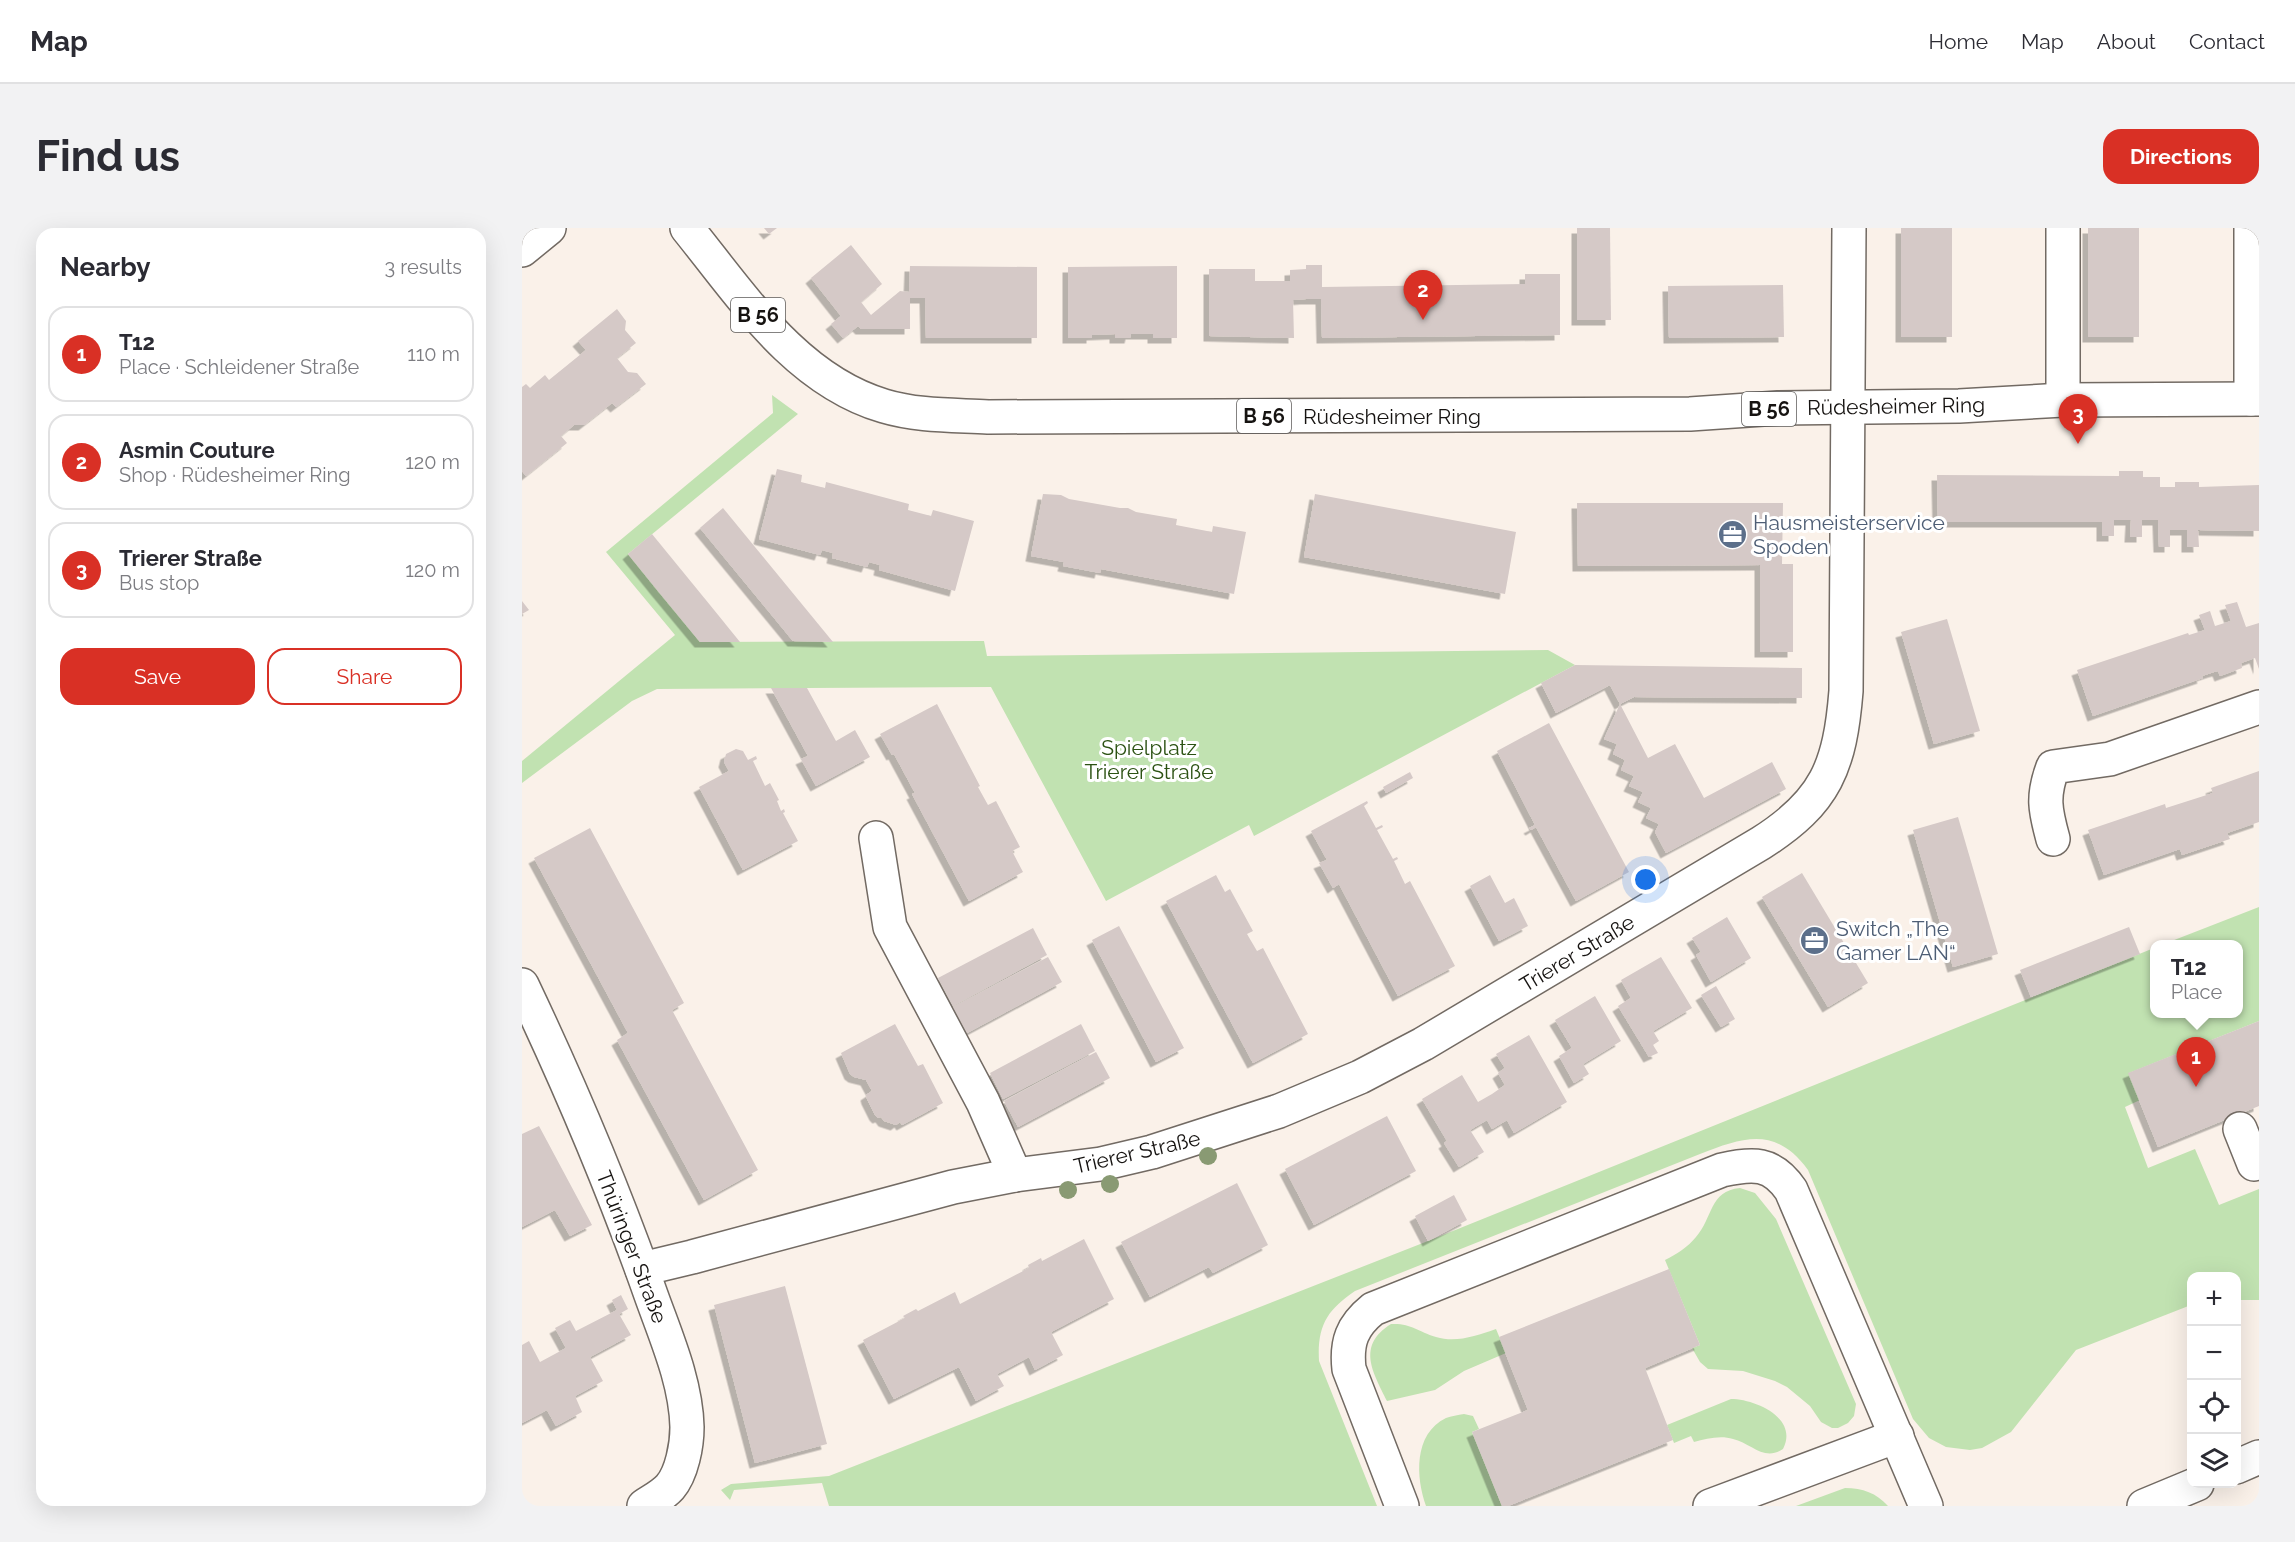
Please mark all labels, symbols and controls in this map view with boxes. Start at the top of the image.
text: Map [30,25,88,58]
text: Home [1929,29,1988,54]
text: Map [2021,29,2064,54]
text: About [2097,29,2156,54]
text: Contact [2189,29,2265,54]
button: Directions [2103,129,2259,184]
text: Find us [36,132,180,181]
text: Nearby [60,252,150,282]
text: 3 results [384,255,462,279]
pin: 2 [1404,270,1442,320]
road number: B 56 [731,298,785,332]
text: T12 [119,329,155,355]
text: 1 [77,342,86,366]
text: 110 m [407,342,460,366]
text: Place · Schleidener Straße [119,355,359,379]
road number: B 56 [1742,392,1796,426]
street label: Rüdesheimer Ring [1807,392,1985,420]
pin: 3 [2058,394,2098,444]
road number: B 56 [1237,399,1291,433]
street label: Rüdesheimer Ring [1303,404,1481,429]
text: Asmin Couture [119,437,275,463]
text: 2 [76,450,87,474]
text: 120 m [405,450,460,474]
text: Shop · Rüdesheimer Ring [119,463,351,487]
place label: Hausmeisterservice Spoden [1753,510,1945,559]
office icon: Hausmeisterservice Spoden [1716,518,1748,550]
text: Trierer Straße [119,545,262,571]
text: 3 [76,558,87,582]
text: 120 m [405,558,460,582]
text: Bus stop [119,571,199,595]
button: Save [60,648,255,705]
button: Share [267,648,462,705]
park label: Spielplatz Trierer Straße [1084,735,1214,784]
your location [1631,865,1660,894]
street label: Trierer Straße [1515,909,1639,997]
place label: Switch „The Gamer LAN“ [1836,916,1956,965]
office icon: Switch „The Gamer LAN“ [1799,924,1831,956]
popup [2150,940,2243,1018]
text: T12 [2171,954,2207,980]
text: Place [2171,980,2222,1004]
pin: 1 [2176,1038,2216,1087]
street label: Trierer Straße [1071,1125,1203,1179]
street label: Thüringer Straße [591,1167,673,1327]
map controls [2187,1272,2241,1488]
button: + [2187,1272,2241,1326]
button: − [2187,1326,2241,1380]
button: locate [2187,1380,2241,1434]
button: layers [2187,1434,2241,1488]

